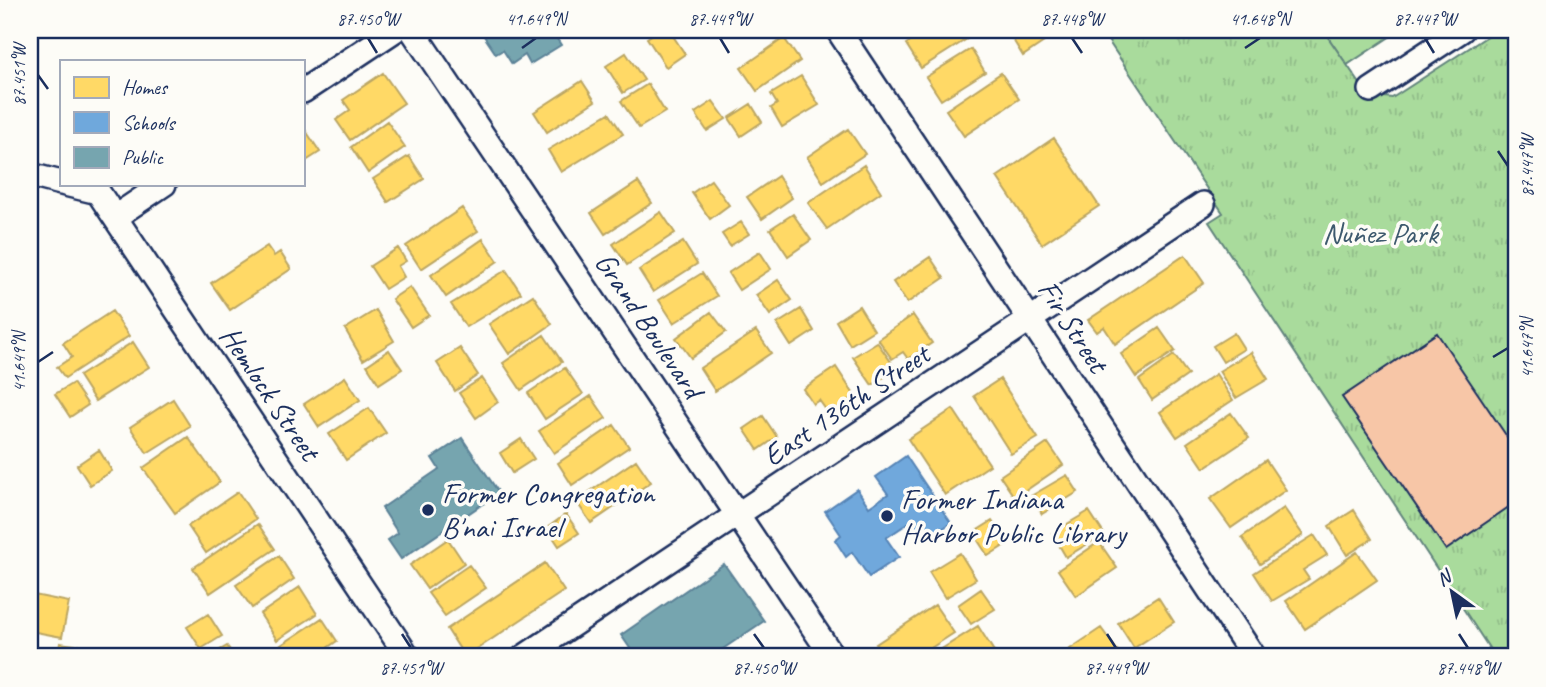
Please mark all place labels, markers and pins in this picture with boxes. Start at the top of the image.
place label: Former Congregation B'nai Israel [442,474,656,546]
place label: Former Indiana Harbor Public Library [901,480,1128,552]
marker: Former Congregation B'nai Israel [420,502,436,518]
marker: Former Indiana Harbor Public Library [879,508,895,524]

